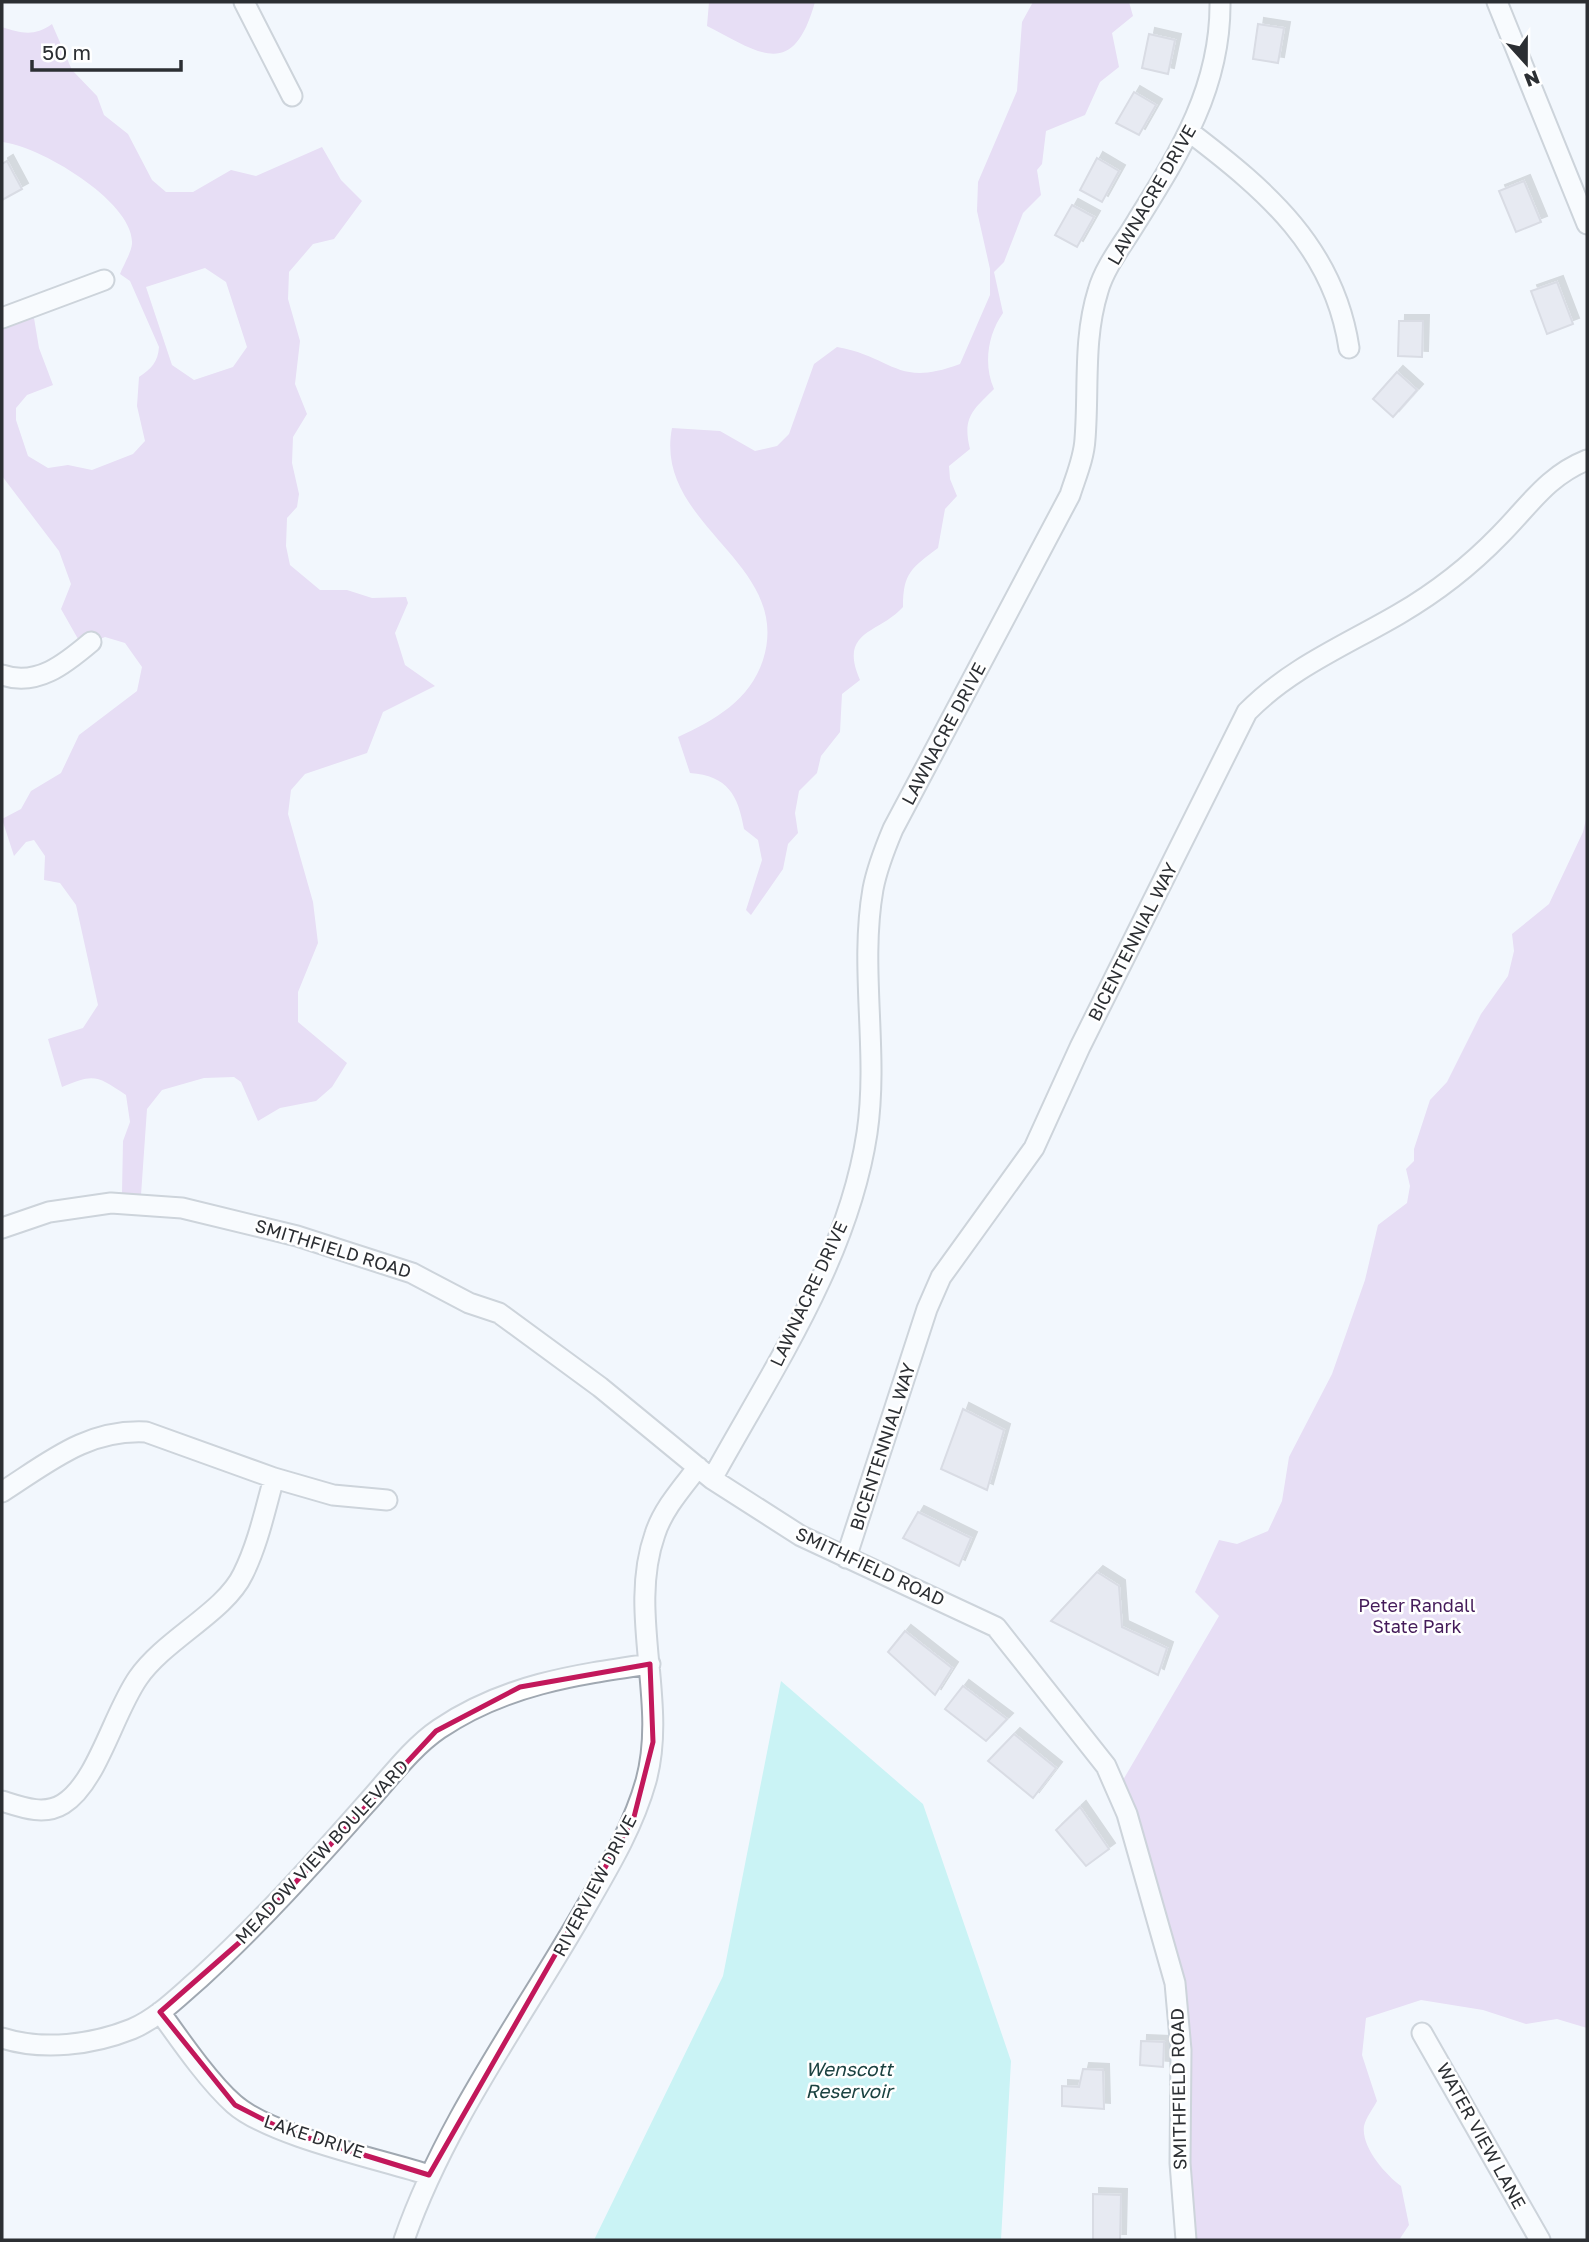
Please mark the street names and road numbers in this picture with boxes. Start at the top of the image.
street label: LAWNACRE DRIVE [1102,121,1200,268]
street label: LAWNACRE DRIVE [896,659,990,808]
street label: BICENTENNIAL WAY [1083,858,1182,1024]
street label: SMITHFIELD ROAD [253,1214,414,1282]
street label: LAWNACRE DRIVE [765,1217,851,1370]
street label: BICENTENNIAL WAY [845,1360,920,1533]
street label: SMITHFIELD ROAD [792,1522,949,1610]
street label: MEADOW VIEW BOULEVARD [230,1755,412,1948]
street label: RIVERVIEW DRIVE [548,1811,641,1960]
street label: SMITHFIELD ROAD [1166,2008,1190,2170]
street label: WATER VIEW LANE [1433,2059,1531,2212]
street label: LAKE DRIVE [261,2109,367,2163]

